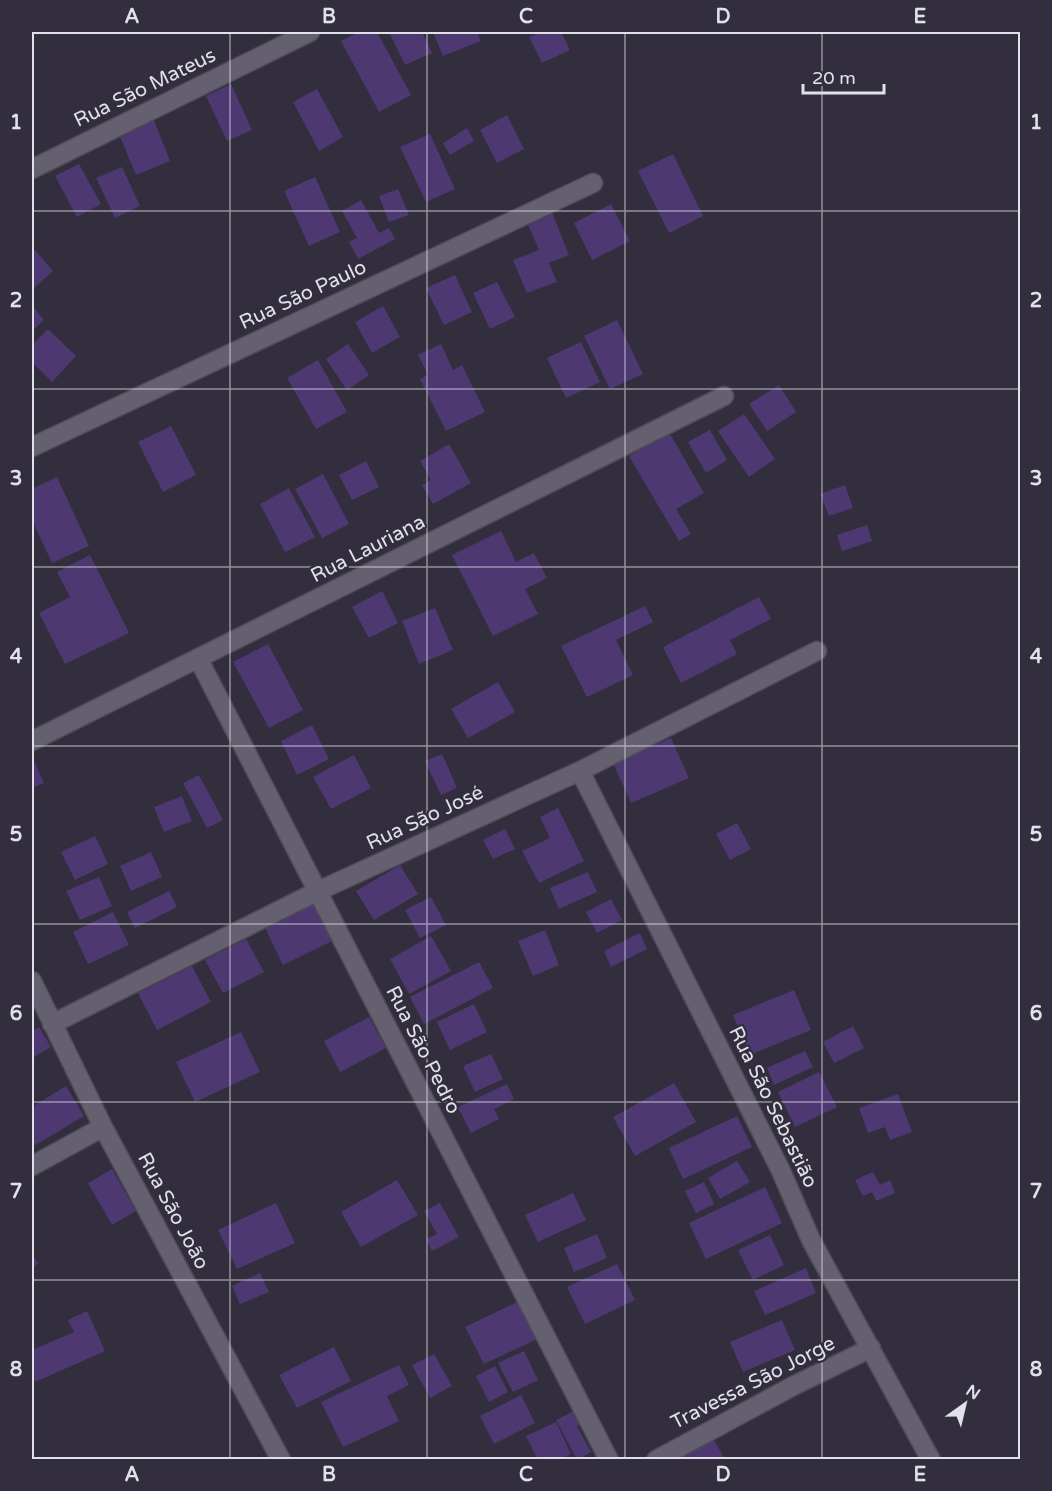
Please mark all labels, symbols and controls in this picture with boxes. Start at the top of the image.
text: A [125,5,140,29]
text: B [322,5,336,29]
text: C [519,5,533,29]
text: D [715,5,731,29]
text: E [914,5,927,29]
street label: Rua São Mateus [70,43,220,133]
scale bar [803,57,884,95]
text: 20 m [812,67,856,89]
text: 1 [10,111,22,135]
text: 1 [1030,111,1042,135]
street label: Rua São Paulo [236,255,370,335]
text: 2 [10,289,22,313]
text: 2 [1030,289,1042,313]
text: 3 [10,467,22,491]
text: 3 [1030,467,1042,491]
street label: Rua Lauriana [307,510,429,588]
text: 4 [10,645,23,669]
text: 4 [1030,645,1043,669]
street label: Rua São José [363,780,487,856]
text: 5 [10,823,22,847]
text: 5 [1030,823,1042,847]
street label: Rua São Pedro [380,982,466,1118]
text: 6 [10,1002,22,1026]
text: 6 [1030,1002,1042,1026]
street label: Rua São Sebastião [723,1022,823,1192]
street label: Rua São João [132,1149,214,1273]
text: 7 [10,1180,22,1204]
text: 7 [1030,1180,1042,1204]
street label: Travessa São Jorge [667,1331,839,1435]
text: 8 [10,1358,22,1382]
text: 8 [1030,1358,1042,1382]
north arrow [935,1374,995,1434]
text: N [962,1381,984,1404]
text: A [125,1463,140,1487]
text: B [322,1463,336,1487]
text: C [519,1463,533,1487]
text: D [715,1463,731,1487]
text: E [914,1463,927,1487]

